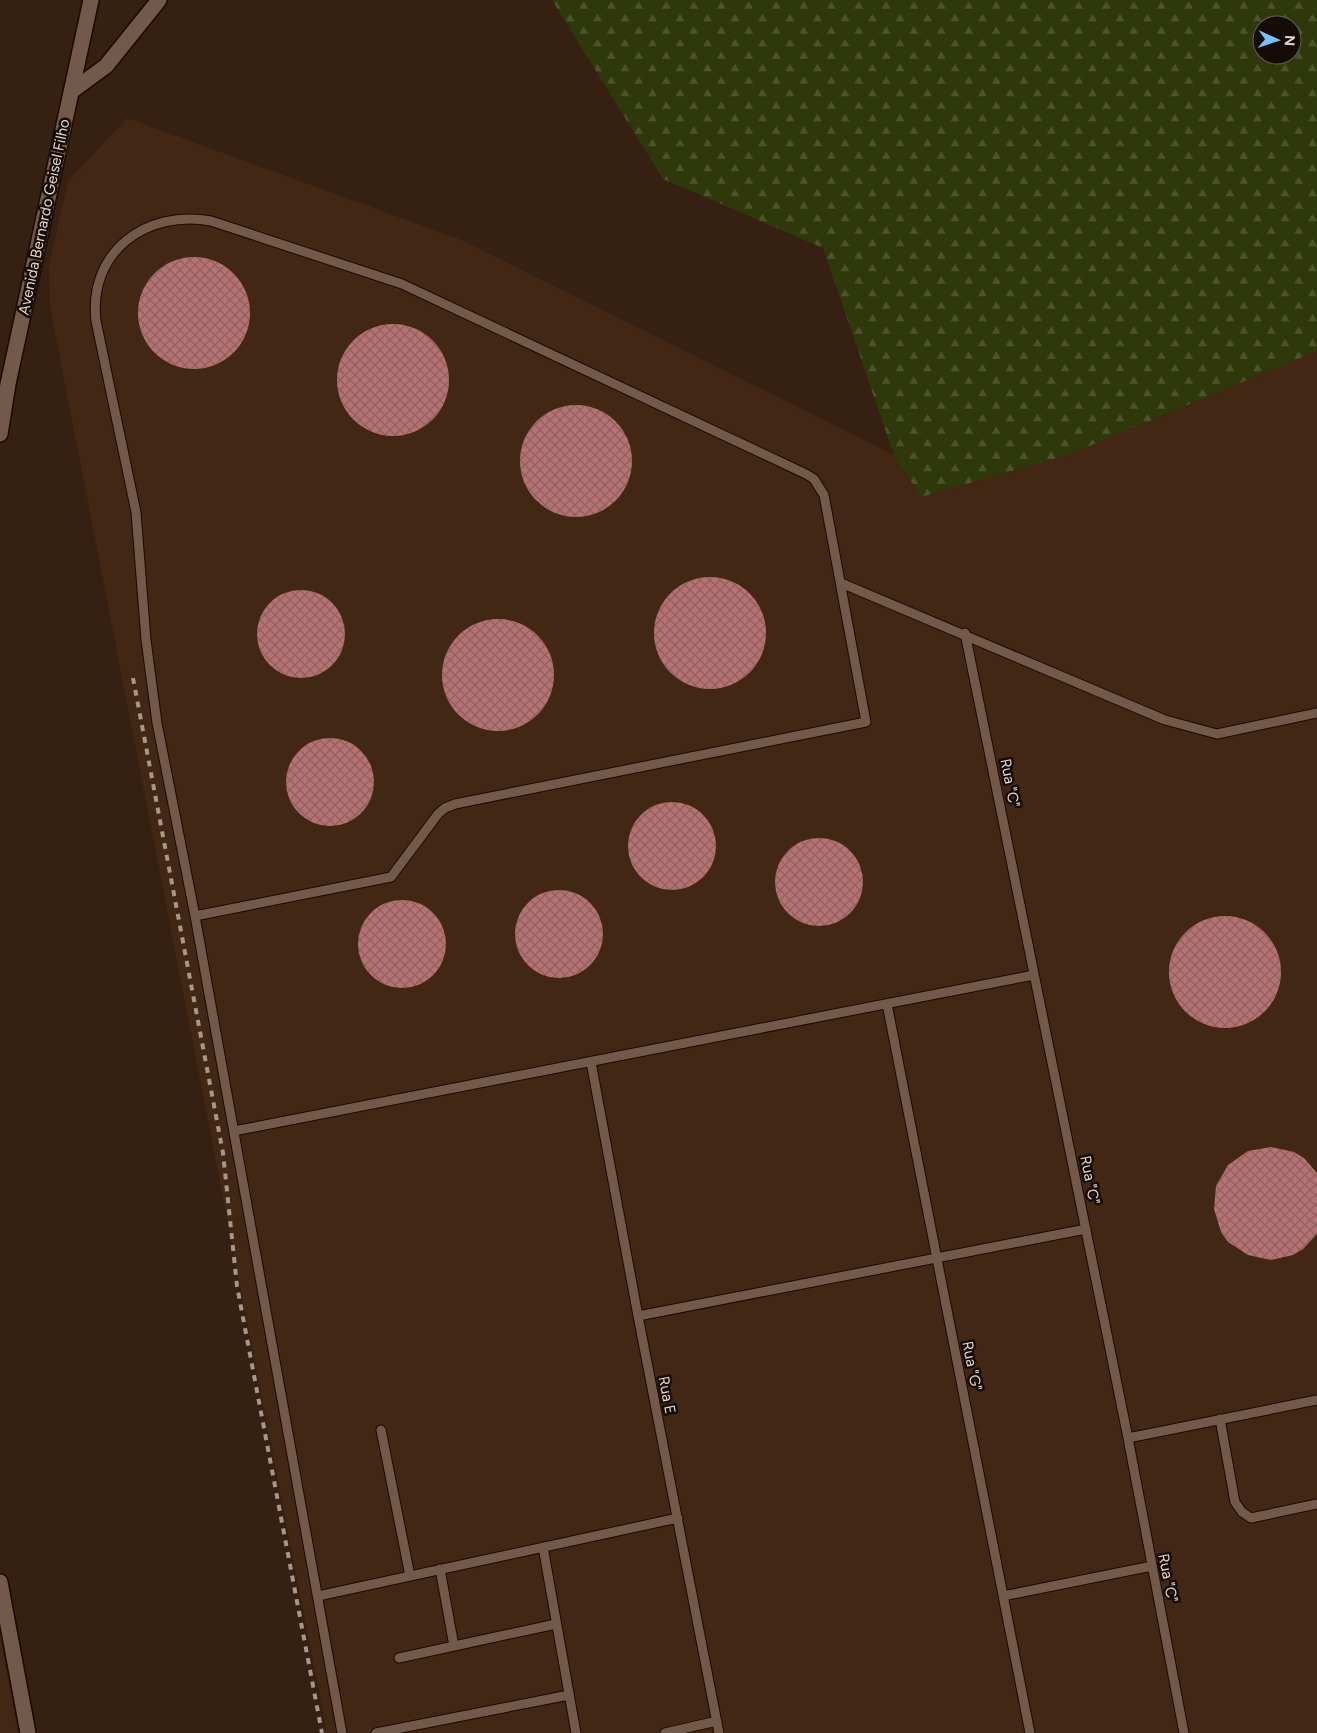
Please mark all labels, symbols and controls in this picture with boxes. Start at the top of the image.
north arrow [1252,15,1302,65]
text: N [1281,35,1298,47]
street label: Avenida Bernardo Geisel Filho [14,117,74,317]
street label: Rua "C" [996,757,1024,809]
street label: Rua "C" [1076,1154,1104,1206]
street label: Rua "G" [958,1340,986,1392]
street label: Rua E [655,1375,679,1415]
street label: Rua "C" [1154,1552,1182,1604]

